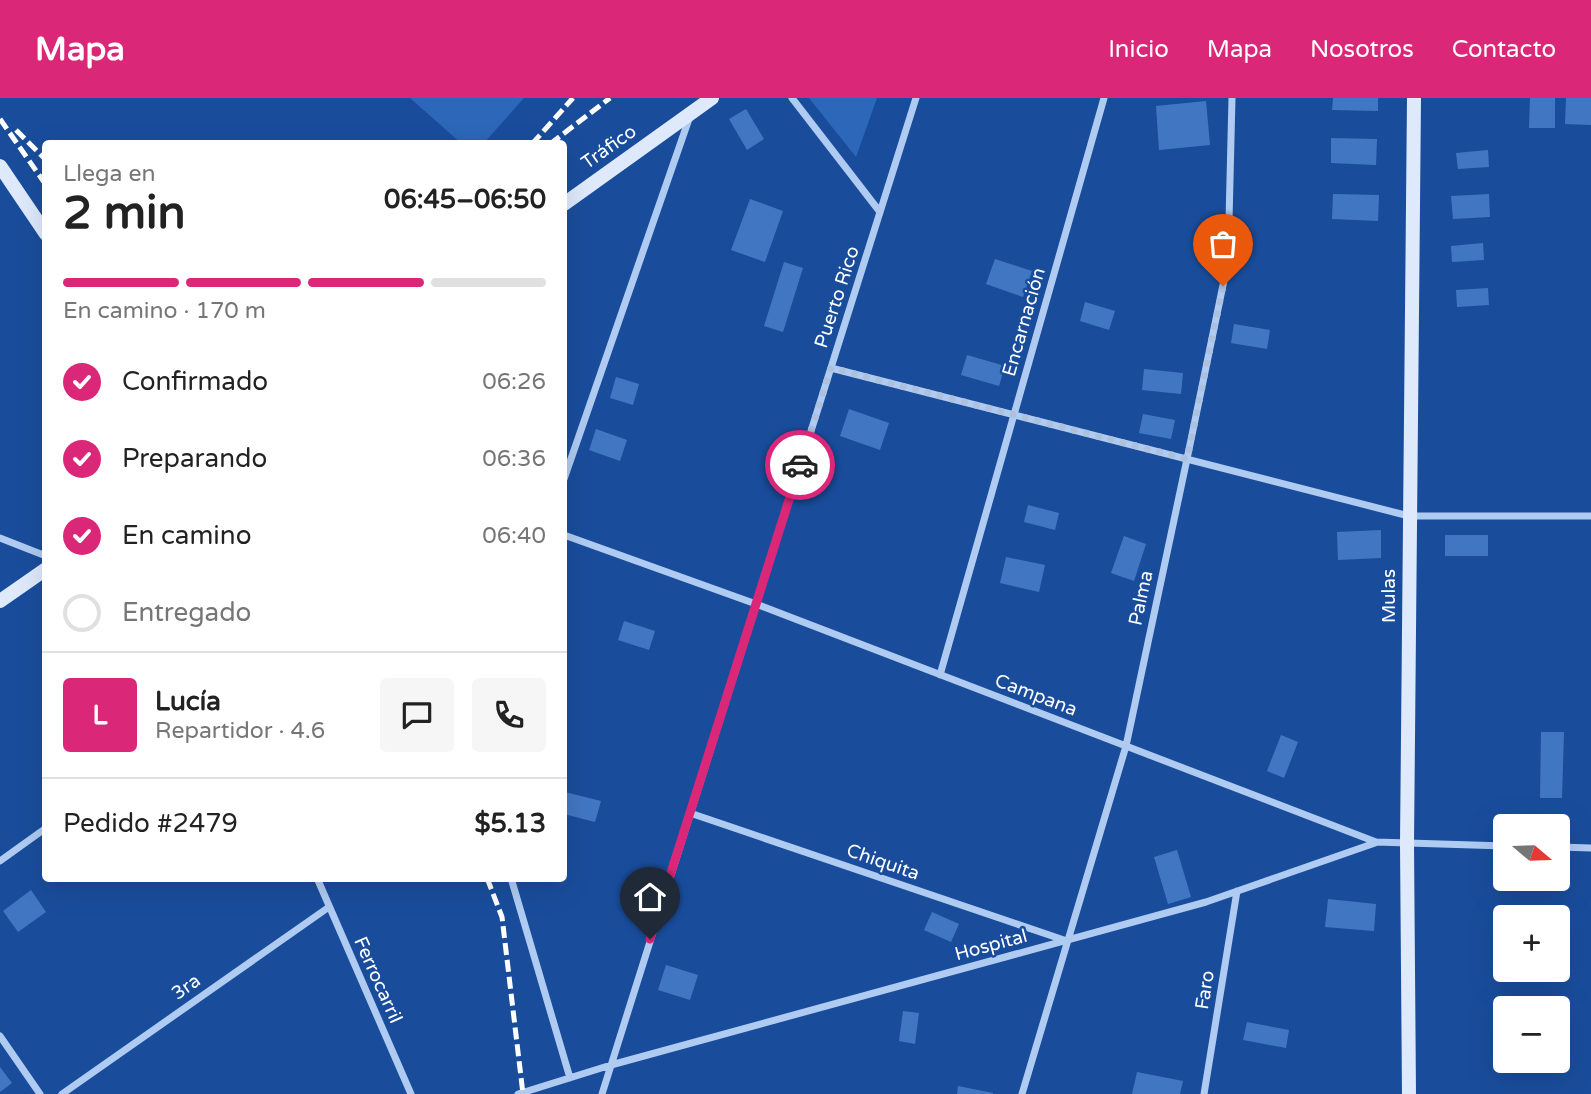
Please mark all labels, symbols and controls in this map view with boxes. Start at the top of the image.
text: Mapa [35,30,125,69]
text: Inicio [1108,35,1169,64]
text: Mapa [1207,35,1272,64]
text: Nosotros [1310,35,1414,64]
text: Contacto [1452,35,1556,64]
street label: Tráfico [577,120,641,174]
text: Llega en [63,160,155,188]
text: 06:45–06:50 [384,184,546,215]
text: 2 min [63,186,186,241]
pin [1193,214,1253,286]
icon: bag [1204,225,1242,263]
street label: Puerto Rico [810,243,864,351]
street label: Encarnación [998,265,1050,379]
text: En camino · 170 m [63,297,266,325]
icon: check [63,363,101,401]
text: Confirmado [122,366,268,397]
text: 06:26 [482,368,546,396]
courier [765,430,835,500]
icon: check [63,440,101,478]
text: Preparando [122,443,267,474]
text: 06:36 [482,445,546,473]
icon: car [781,446,819,484]
icon: check [63,517,101,555]
text: En camino [122,520,251,551]
text: 06:40 [482,522,546,550]
street label: Palma [1124,568,1158,628]
street label: Mulas [1378,569,1400,623]
text: Entregado [122,597,251,628]
street label: Campana [992,669,1080,721]
button: chat [380,678,454,752]
button: phone [472,678,546,752]
text: Lucía [155,686,221,717]
text: L [93,700,107,731]
text: Repartidor · 4.6 [155,717,325,745]
text: Pedido #2479 [63,808,238,839]
text: $5.13 [474,808,546,839]
north arrow [1493,814,1570,891]
map controls [1493,814,1570,1073]
street label: Chiquita [844,839,922,885]
pin [620,867,680,939]
icon: home [631,878,669,916]
button: + [1493,905,1570,982]
street label: Hospital [952,925,1030,965]
street label: Ferrocarril [349,933,407,1027]
street label: 3ra [167,969,205,1005]
street label: Faro [1191,969,1219,1011]
button: − [1493,996,1570,1073]

